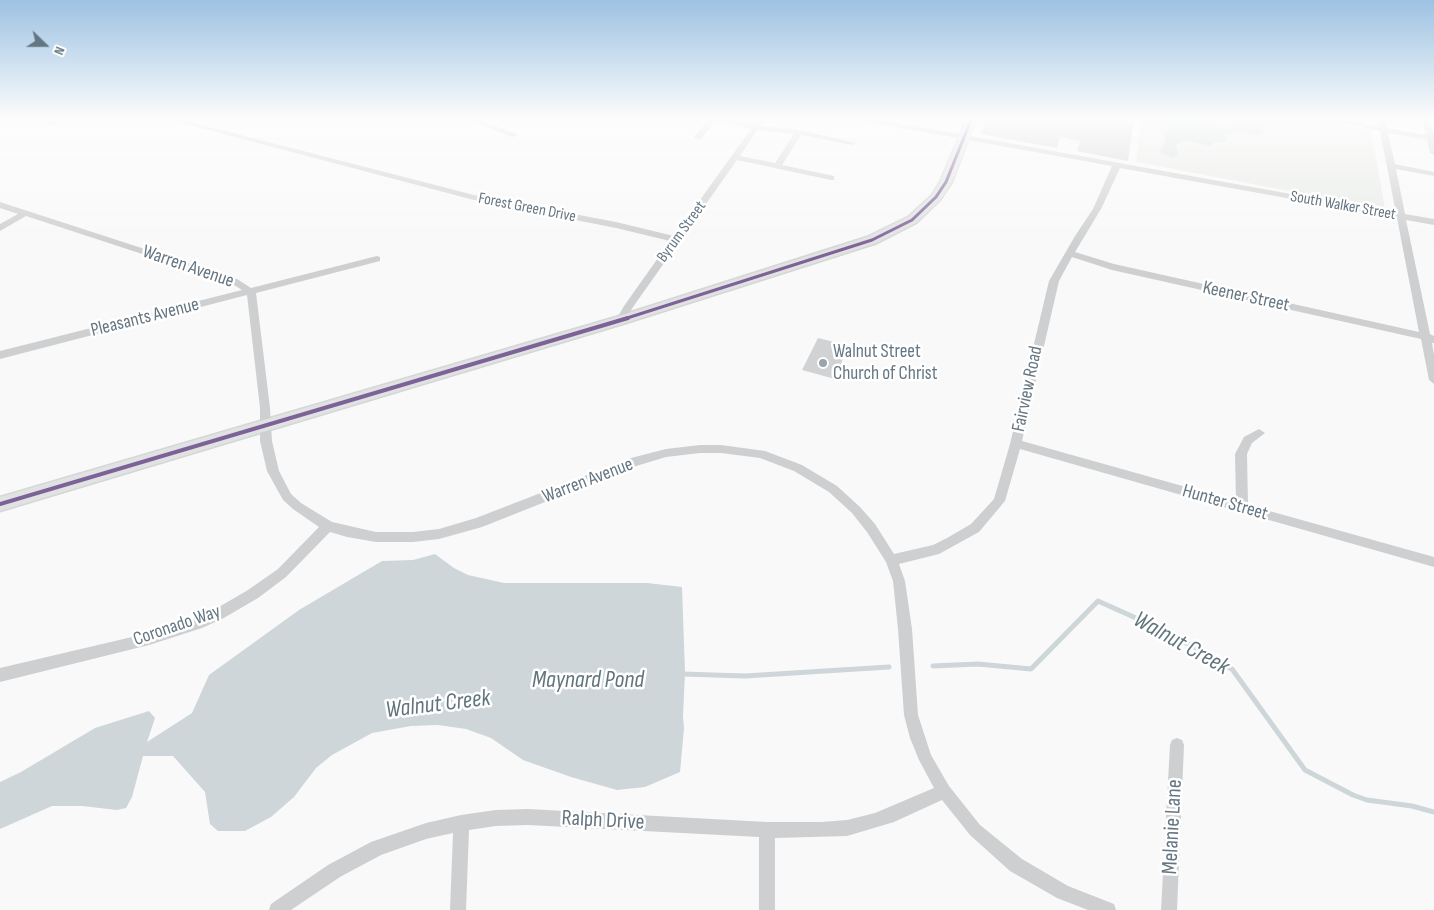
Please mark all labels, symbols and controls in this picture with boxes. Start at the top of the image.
north arrow [20,20,70,70]
text: N [50,44,69,57]
street label: South Walker Street [1289,187,1397,225]
street label: Forest Green Drive [477,189,577,227]
street label: Byrum Street [653,198,711,266]
street label: Warren Avenue [139,241,237,293]
street label: Keener Street [1201,277,1291,317]
street label: Pleasants Avenue [88,294,202,342]
place label: Walnut Street Church of Christ [833,341,937,385]
street label: Fairview Road [1008,344,1048,434]
marker: Walnut Street Church of Christ [817,357,829,369]
street label: Warren Avenue [540,453,636,509]
street label: Hunter Street [1180,480,1270,526]
street label: Coronado Way [130,600,224,652]
water label: Walnut Creek [1128,606,1234,682]
water label: Maynard Pond [532,667,644,695]
water label: Walnut Creek [384,684,492,726]
street label: Melanie Lane [1157,779,1189,875]
street label: Ralph Drive [561,806,645,836]

